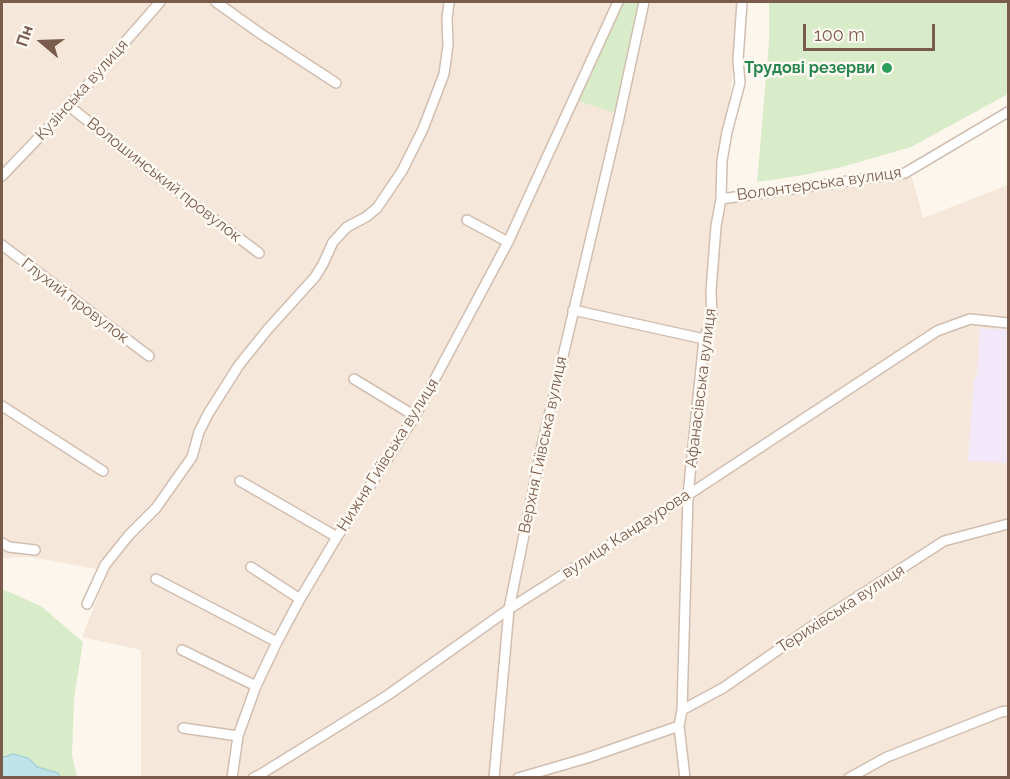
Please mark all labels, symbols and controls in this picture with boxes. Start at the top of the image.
north arrow [12,12,72,72]
scale bar [806,12,938,50]
text: Пн [12,23,37,49]
text: 100 m [814,24,865,45]
street label: Кузінська вулиця [32,35,132,145]
place label: Трудові резерви [744,58,875,78]
marker: Трудові резерви [880,61,894,75]
street label: Волошинський провулок [83,114,245,246]
street label: Волонтерська вулиця [735,163,903,205]
street label: Глухий провулок [17,254,133,348]
street label: Афанасівська вулиця [682,307,720,469]
street label: Верхня Гиївська вулиця [515,355,571,535]
street label: Нижня Гиївська вулиця [333,375,443,535]
street label: вулиця Кандаурова [558,485,694,583]
street label: Терихівська вулиця [774,561,908,657]

